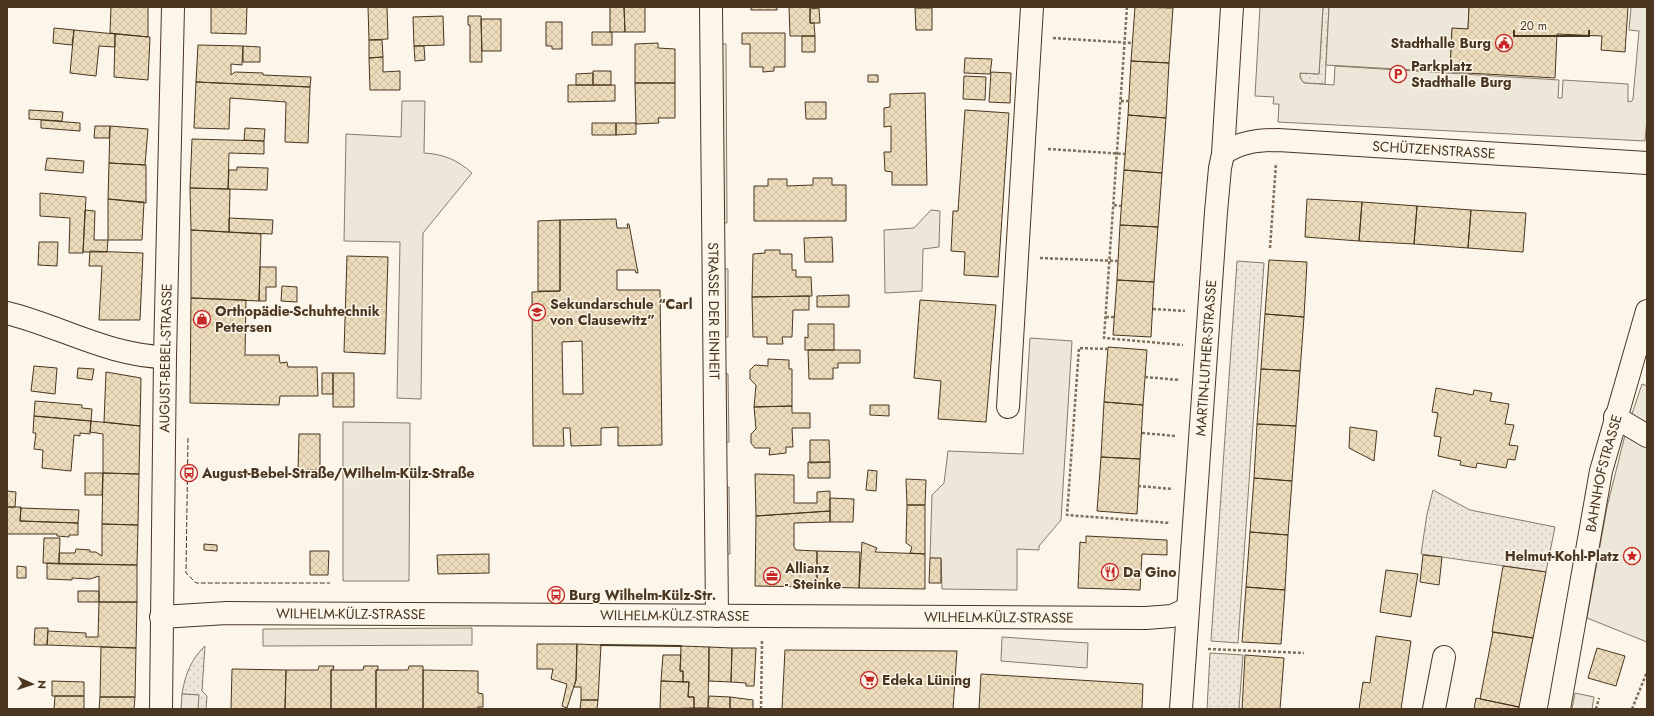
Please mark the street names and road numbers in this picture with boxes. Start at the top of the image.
street label: SCHÜTZENSTRASSE [1372,136,1496,164]
street label: STRASSE DER EINHEIT [703,242,725,380]
street label: MARTIN-LUTHER-STRASSE [1190,279,1221,437]
street label: AUGUST-BEBEL-STRASSE [154,283,177,433]
street label: BAHNHOFSTRASSE [1580,412,1627,534]
street label: WILHELM-KÜLZ-STRASSE [276,603,426,624]
street label: WILHELM-KÜLZ-STRASSE [600,605,750,626]
street label: WILHELM-KÜLZ-STRASSE [924,607,1074,628]

